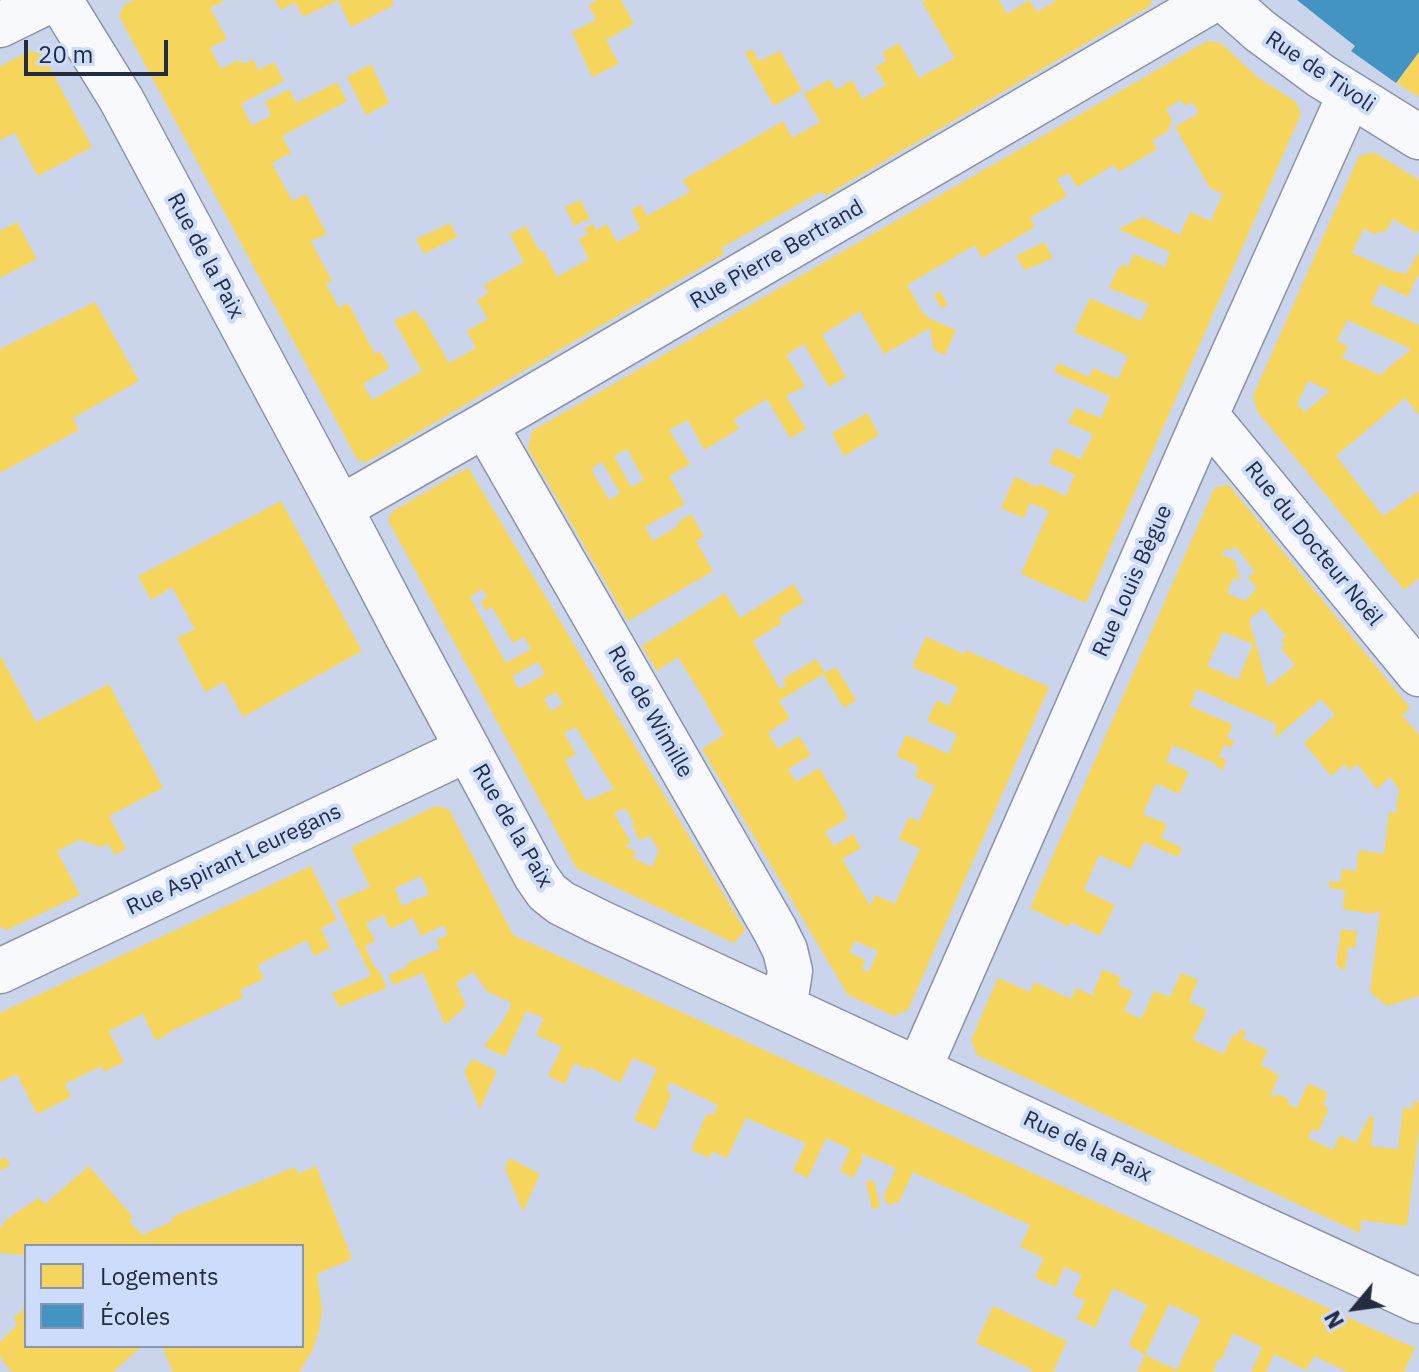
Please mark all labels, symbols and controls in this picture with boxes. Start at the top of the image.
scale bar [28,24,172,74]
street label: Rue de Tivoli [1260,26,1380,118]
text: 20 m [38,38,93,70]
street label: Rue de la Paix [161,189,249,323]
street label: Rue Pierre Bertrand [686,195,868,315]
street label: Rue du Docteur Noël [1239,456,1387,632]
street label: Rue Louis Bègue [1088,501,1178,661]
street label: Rue de Wimille [602,641,698,783]
street label: Rue de la Paix [466,760,558,892]
street label: Rue Aspirant Leuregans [122,799,346,921]
street label: Rue de la Paix [1019,1106,1155,1188]
legend [24,1244,304,1348]
text: Logements [100,1260,219,1292]
north arrow [1315,1268,1395,1348]
text: Écoles [100,1300,171,1332]
text: N [1317,1306,1350,1334]

